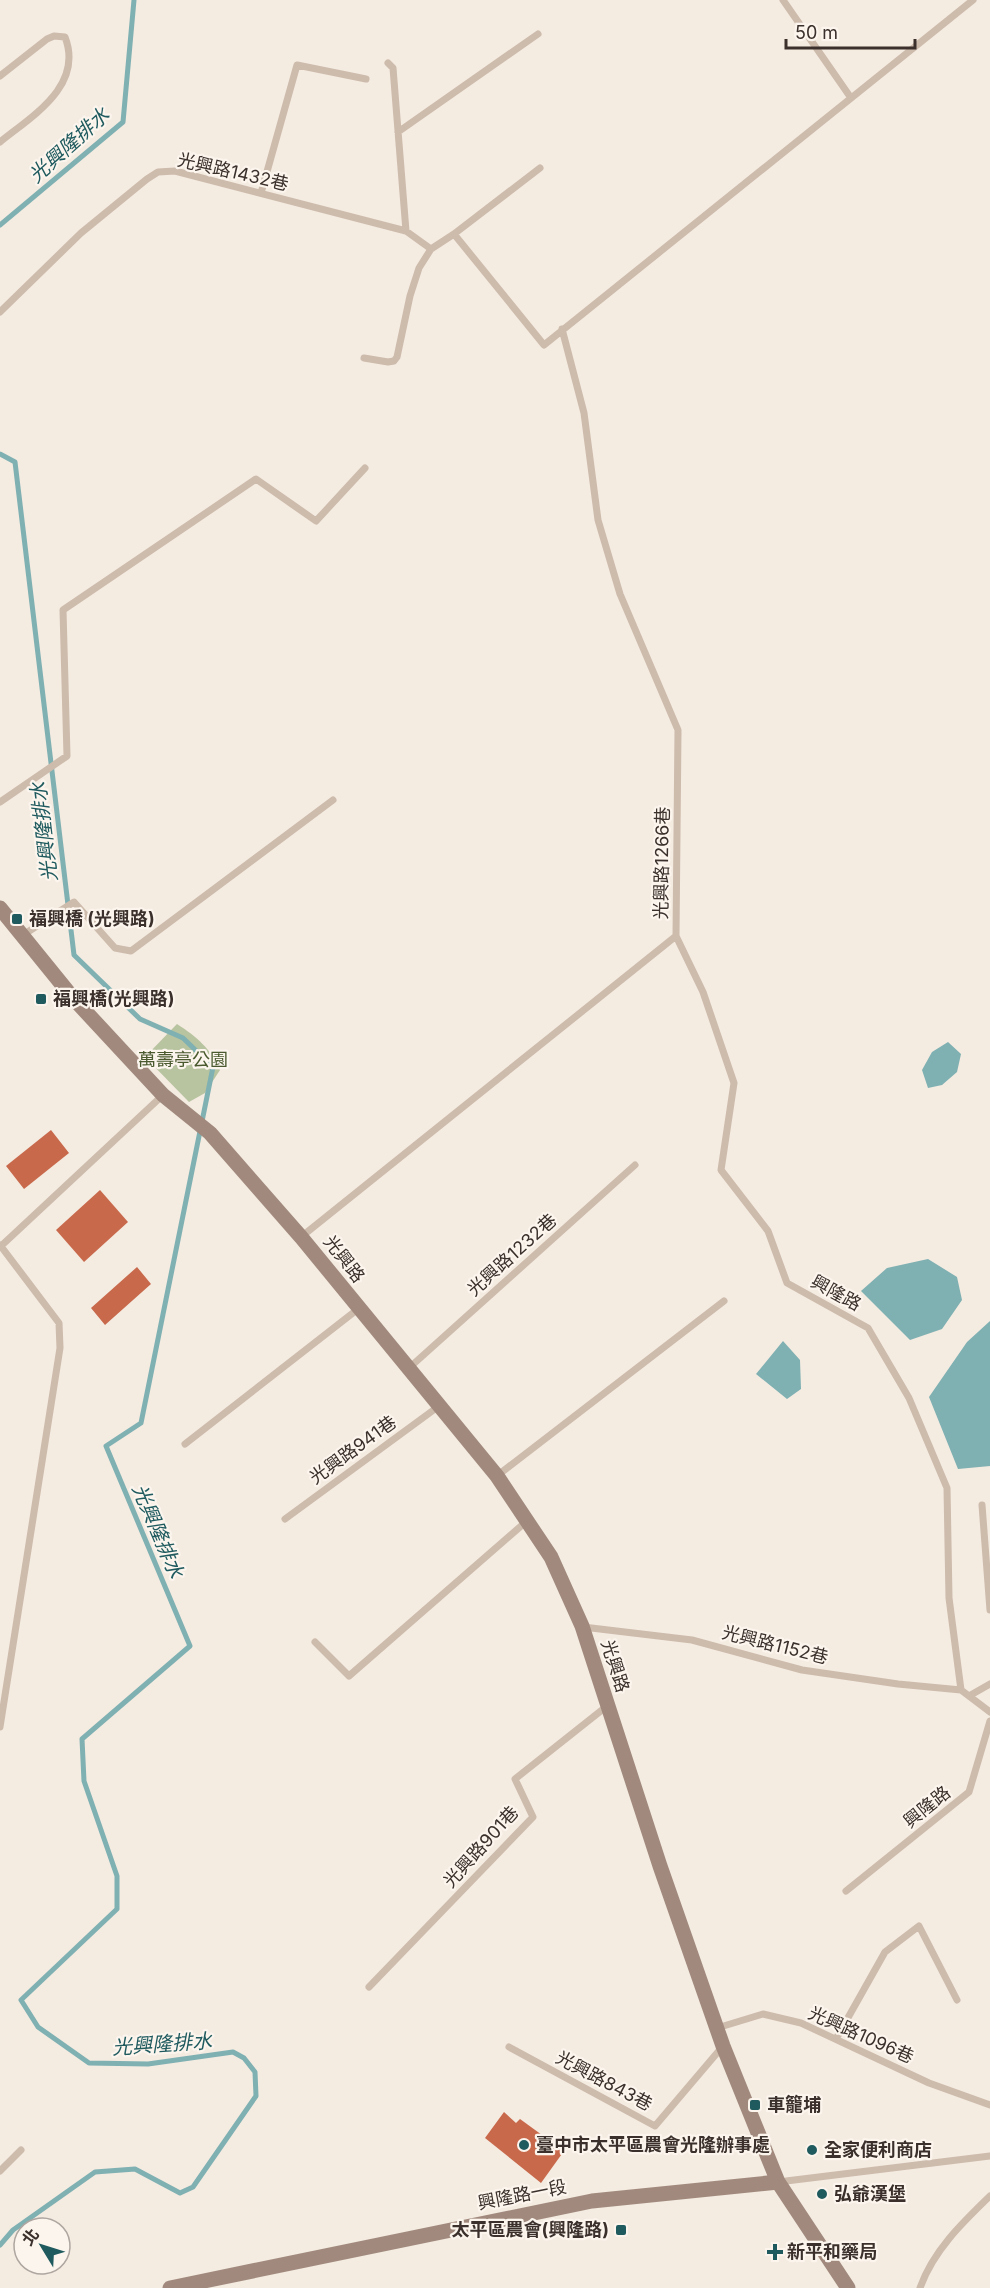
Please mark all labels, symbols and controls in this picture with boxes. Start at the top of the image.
scale bar [786,12,915,50]
text: 50 m [795,22,838,43]
water label: 光興隆排水 [24,102,115,187]
street label: 光興路1432巷 [176,149,291,194]
water label: 光興隆排水 [26,780,62,883]
street label: 光興路1266巷 [650,807,673,919]
place label: 福興橋 (光興路) [29,908,155,929]
marker: 福興橋 (光興路) [10,912,24,926]
place label: 福興橋(光興路) [53,988,175,1009]
marker: 福興橋(光興路) [34,992,48,1006]
park label: 萬壽亭公園 [138,1049,228,1070]
street label: 光興路1232巷 [463,1209,560,1300]
street label: 光興路 [319,1231,369,1286]
street label: 興隆路 [808,1270,865,1315]
street label: 光興路941巷 [305,1411,400,1488]
water label: 光興隆排水 [127,1480,189,1583]
street label: 光興路1152巷 [720,1621,830,1668]
street label: 光興路 [597,1637,634,1695]
street label: 興隆路 [899,1781,954,1832]
street label: 光興路901巷 [439,1802,523,1892]
street label: 光興路1096巷 [805,2002,917,2067]
water label: 光興隆排水 [111,2028,214,2059]
street label: 光興路843巷 [553,2046,656,2115]
place label: 車籠埔 [767,2094,821,2115]
marker: 車籠埔 [748,2098,762,2112]
place label: 臺中市太平區農會光隆辦事處 [536,2134,770,2155]
marker: 臺中市太平區農會光隆辦事處 [517,2138,531,2152]
place label: 全家便利商店 [824,2139,932,2160]
marker: 全家便利商店 [805,2143,819,2157]
street label: 興隆路一段 [476,2176,568,2213]
place label: 弘爺漢堡 [834,2183,906,2204]
marker: 弘爺漢堡 [815,2187,829,2201]
north arrow [12,2216,72,2276]
place label: 太平區農會(興隆路) [451,2219,609,2240]
marker: 太平區農會(興隆路) [614,2223,628,2237]
text: 北 [17,2224,43,2249]
place label: 新平和藥局 [787,2241,877,2262]
marker: 新平和藥局 [768,2245,782,2259]

